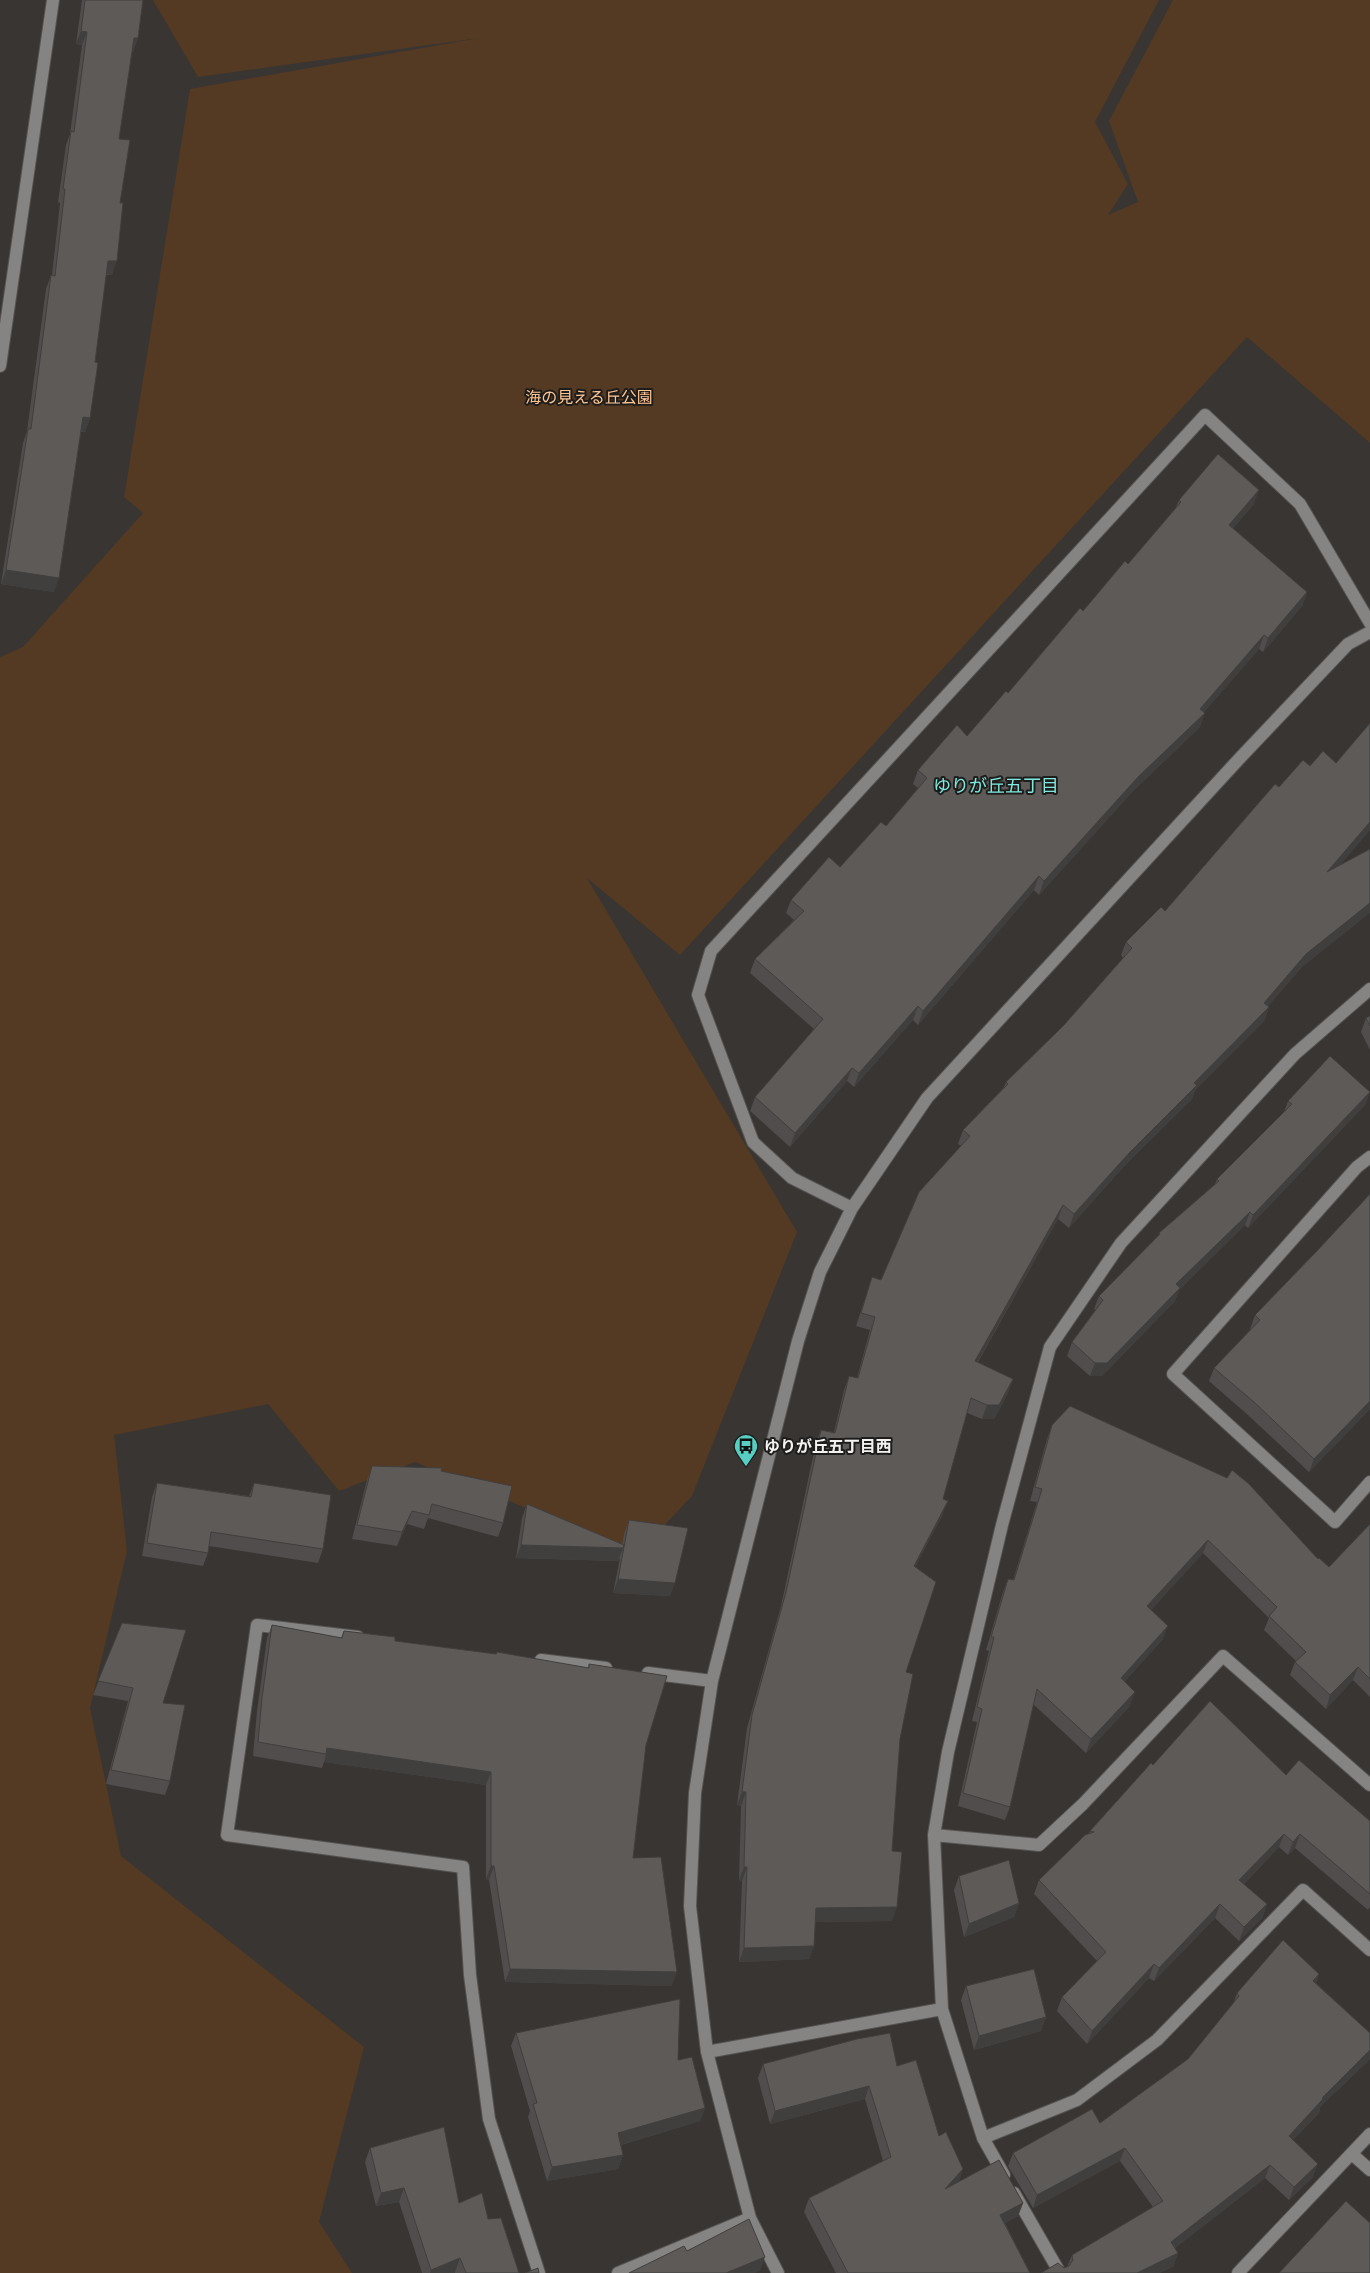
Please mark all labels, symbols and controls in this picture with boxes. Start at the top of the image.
park label: 海の見える丘公園 [525,387,653,407]
district label: ゆりが丘五丁目 [933,774,1059,797]
bus stop icon: ゆりが丘五丁目西 [733,1433,759,1467]
place label: ゆりが丘五丁目西 [764,1436,892,1456]

